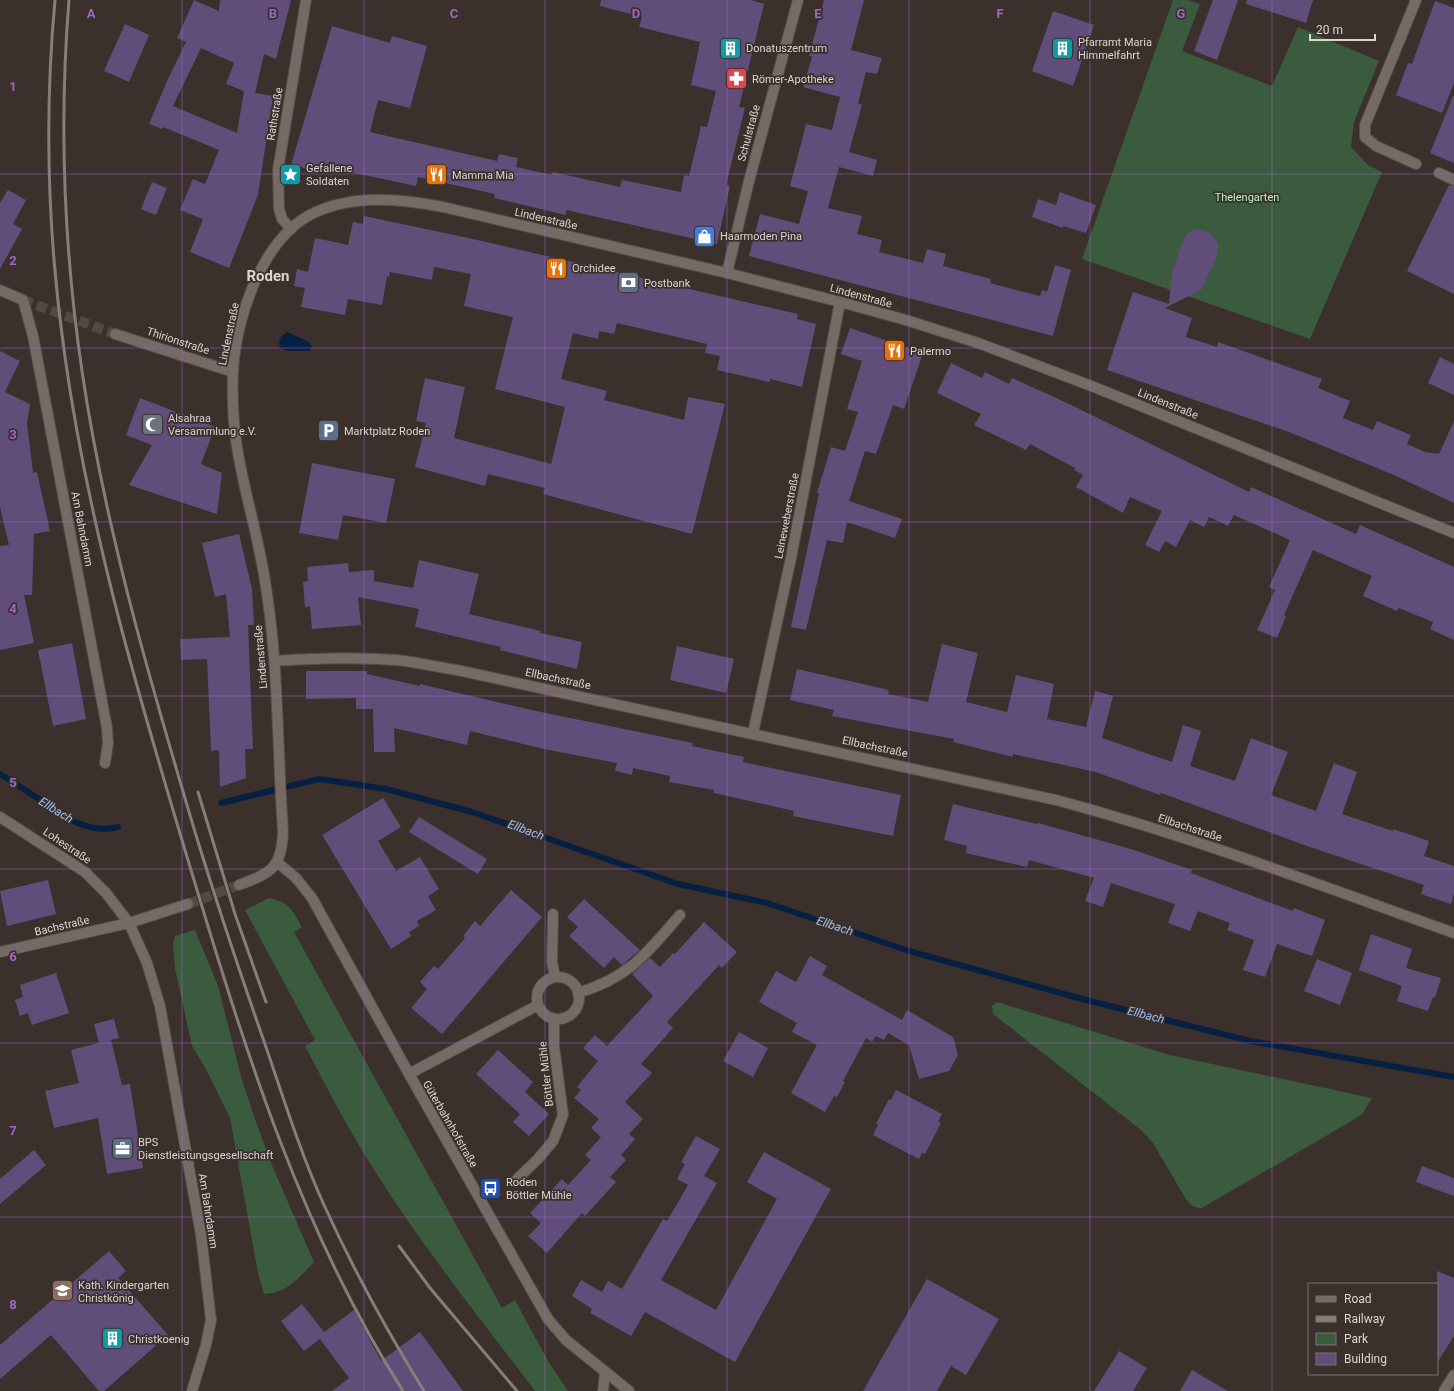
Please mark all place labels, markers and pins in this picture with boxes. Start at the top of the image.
building icon: Donatuszentrum [717,35,743,61]
building icon: Pfarramt Maria Himmelfahrt [1050,35,1076,61]
place label: Pfarramt Maria Himmelfahrt [1078,36,1152,62]
place label: Donatuszentrum [746,42,827,55]
pharmacy icon: Römer-Apotheke [723,66,749,92]
place label: Römer-Apotheke [752,73,834,86]
place icon: Gefallene Soldaten [278,161,304,187]
place label: Gefallene Soldaten [306,162,352,188]
restaurant icon: Mamma Mia [424,162,450,188]
place label: Mamma Mia [452,169,514,182]
shop icon: Haarmoden Pina [692,223,718,249]
place label: Haarmoden Pina [720,230,802,243]
restaurant icon: Orchidee [543,255,569,281]
place label: Orchidee [572,262,616,275]
bank icon: Postbank [616,270,642,296]
place label: Postbank [644,277,691,290]
restaurant icon: Palermo [881,338,907,364]
place label: Palermo [910,345,951,358]
mosque icon: Alsahraa Versammlung e.V. [139,411,165,437]
place label: Alsahraa Versammlung e.V. [168,412,257,438]
parking icon: Marktplatz Roden [315,418,341,444]
place label: Marktplatz Roden [344,425,430,438]
office icon: BPS Dienstleistungsgesellschaft [109,1135,135,1161]
place label: BPS Dienstleistungsgesellschaft [138,1136,274,1162]
bus stop icon: Roden Böttler Mühle [478,1175,504,1201]
place label: Roden Böttler Mühle [506,1176,572,1202]
school or university icon: Kath. Kindergarten Christkönig [49,1278,75,1304]
place label: Kath. Kindergarten Christkönig [78,1279,169,1305]
building icon: Christkoenig [100,1326,126,1352]
place label: Christkoenig [128,1333,190,1346]

